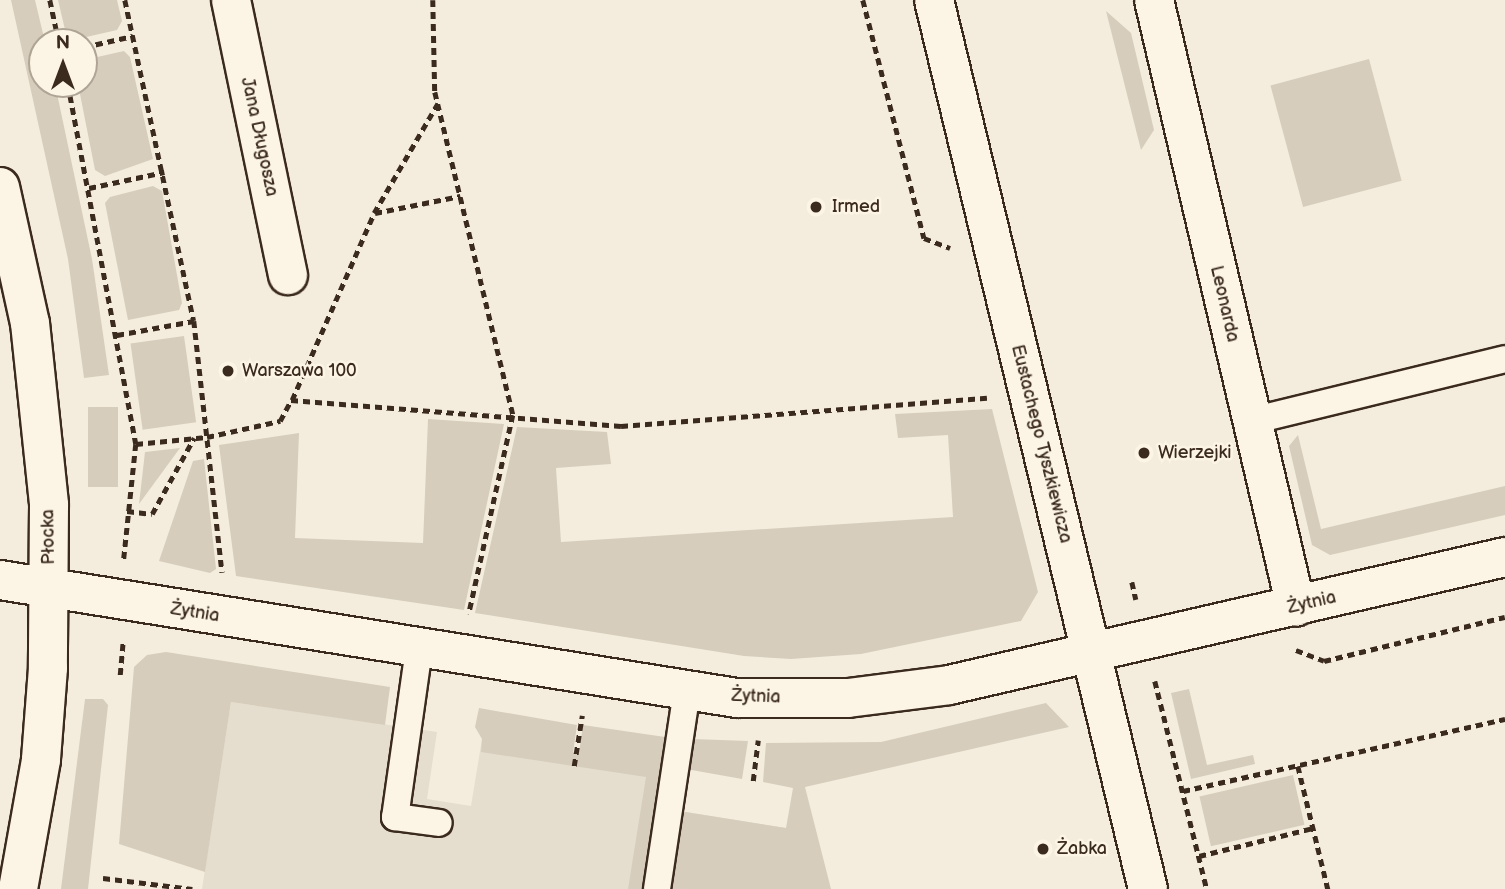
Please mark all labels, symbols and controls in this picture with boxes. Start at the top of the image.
north arrow [28,28,98,98]
text: N [56,32,70,55]
street label: Jana Długosza [236,75,282,199]
place label: Irmed [832,196,880,218]
marker: Irmed [806,197,826,217]
street label: Leonarda [1205,264,1243,344]
street label: Eustachego Tyszkiewicza [1006,342,1076,546]
place label: Warszawa 100 [242,360,357,382]
marker: Warszawa 100 [220,363,236,379]
place label: Wierzejki [1158,442,1232,464]
marker: Wierzejki [1136,445,1152,461]
street label: Płocka [38,509,60,565]
street label: Żytnia [1286,587,1338,619]
street label: Żytnia [169,598,221,628]
street label: Żytnia [731,685,781,709]
place label: Żabka [1057,838,1107,860]
marker: Żabka [1035,841,1051,857]

